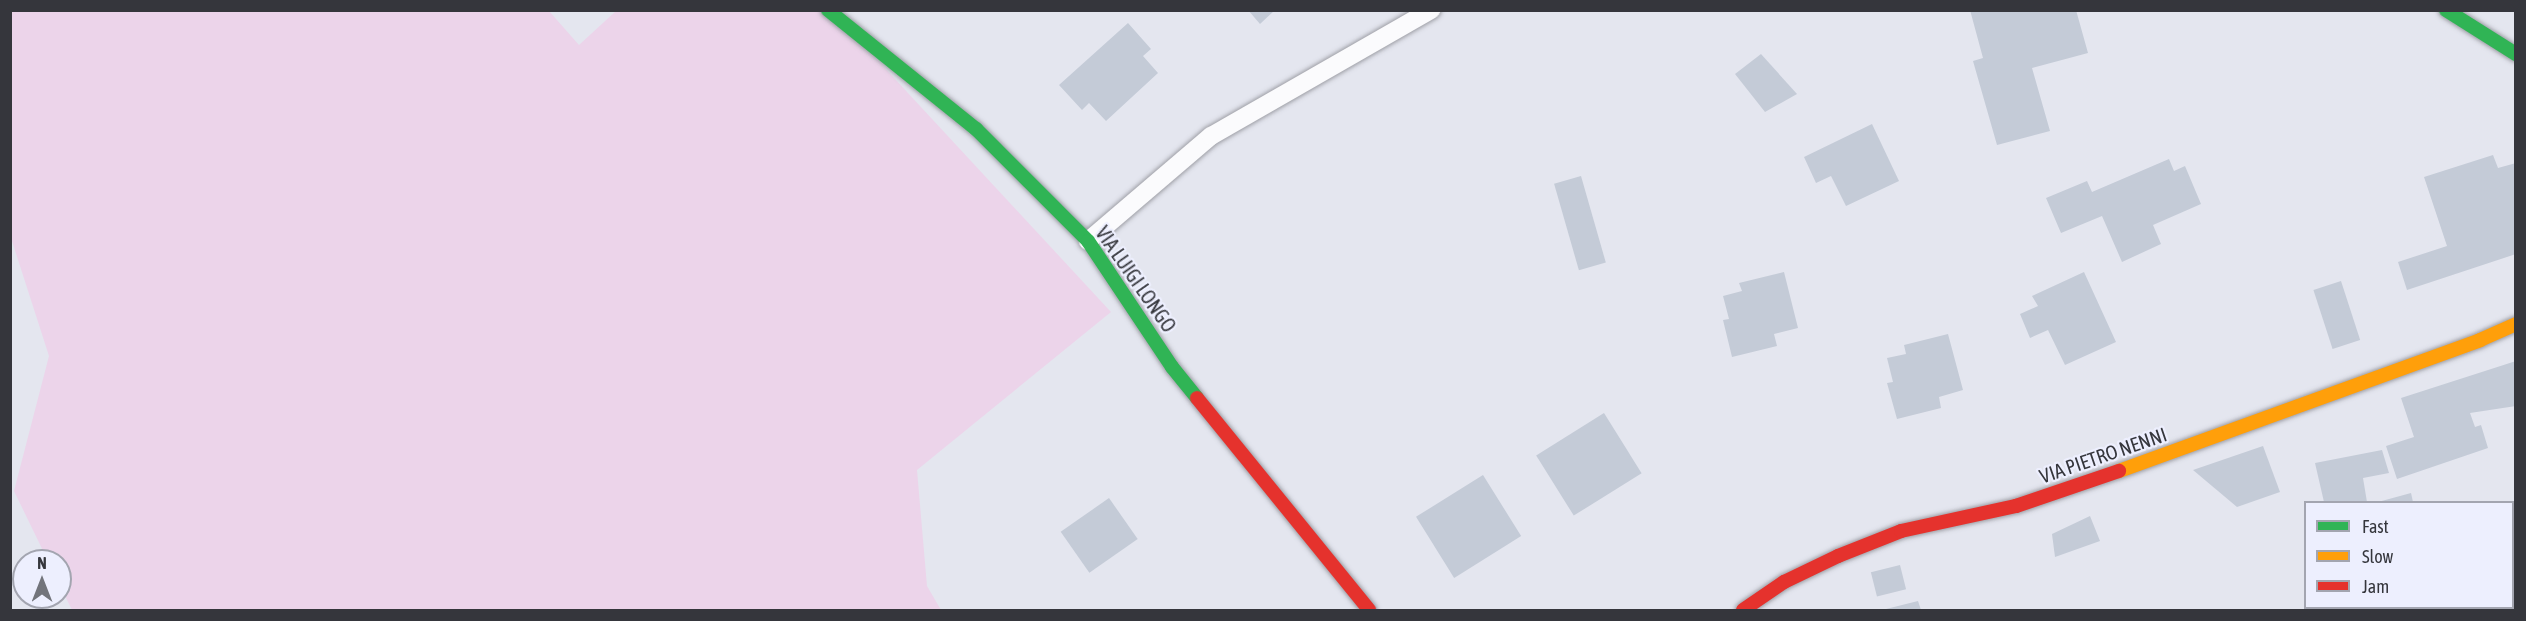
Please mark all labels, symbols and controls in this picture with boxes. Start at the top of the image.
street label: VIA LUIGI LONGO [1091,221,1181,337]
street label: VIA PIETRO NENNI [2036,422,2170,488]
legend [2304,501,2514,609]
text: Fast [2362,516,2389,537]
text: Slow [2362,546,2393,567]
north arrow [12,549,72,609]
text: N [37,554,47,572]
text: Jam [2362,576,2389,597]

